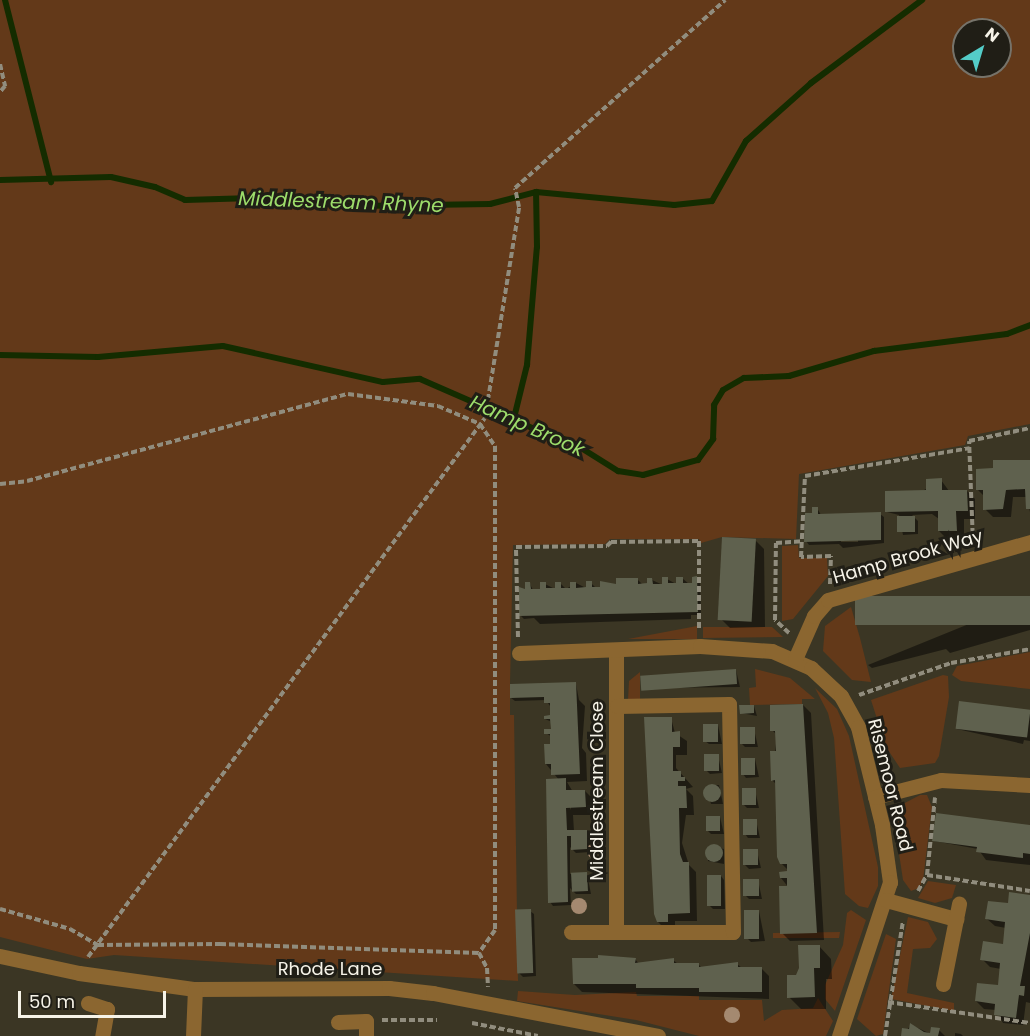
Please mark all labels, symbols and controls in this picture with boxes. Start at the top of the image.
north arrow [952,18,1012,78]
text: N [980,22,1004,48]
water label: Middlestream Rhyne [238,186,444,218]
water label: Hamp Brook [466,390,588,462]
street label: Hamp Brook Way [831,525,985,589]
street label: Middlestream Close [586,701,608,881]
street label: Risemoor Road [863,716,917,854]
street label: Rhode Lane [278,958,382,980]
scale bar [21,979,170,1017]
text: 50 m [29,989,75,1014]

